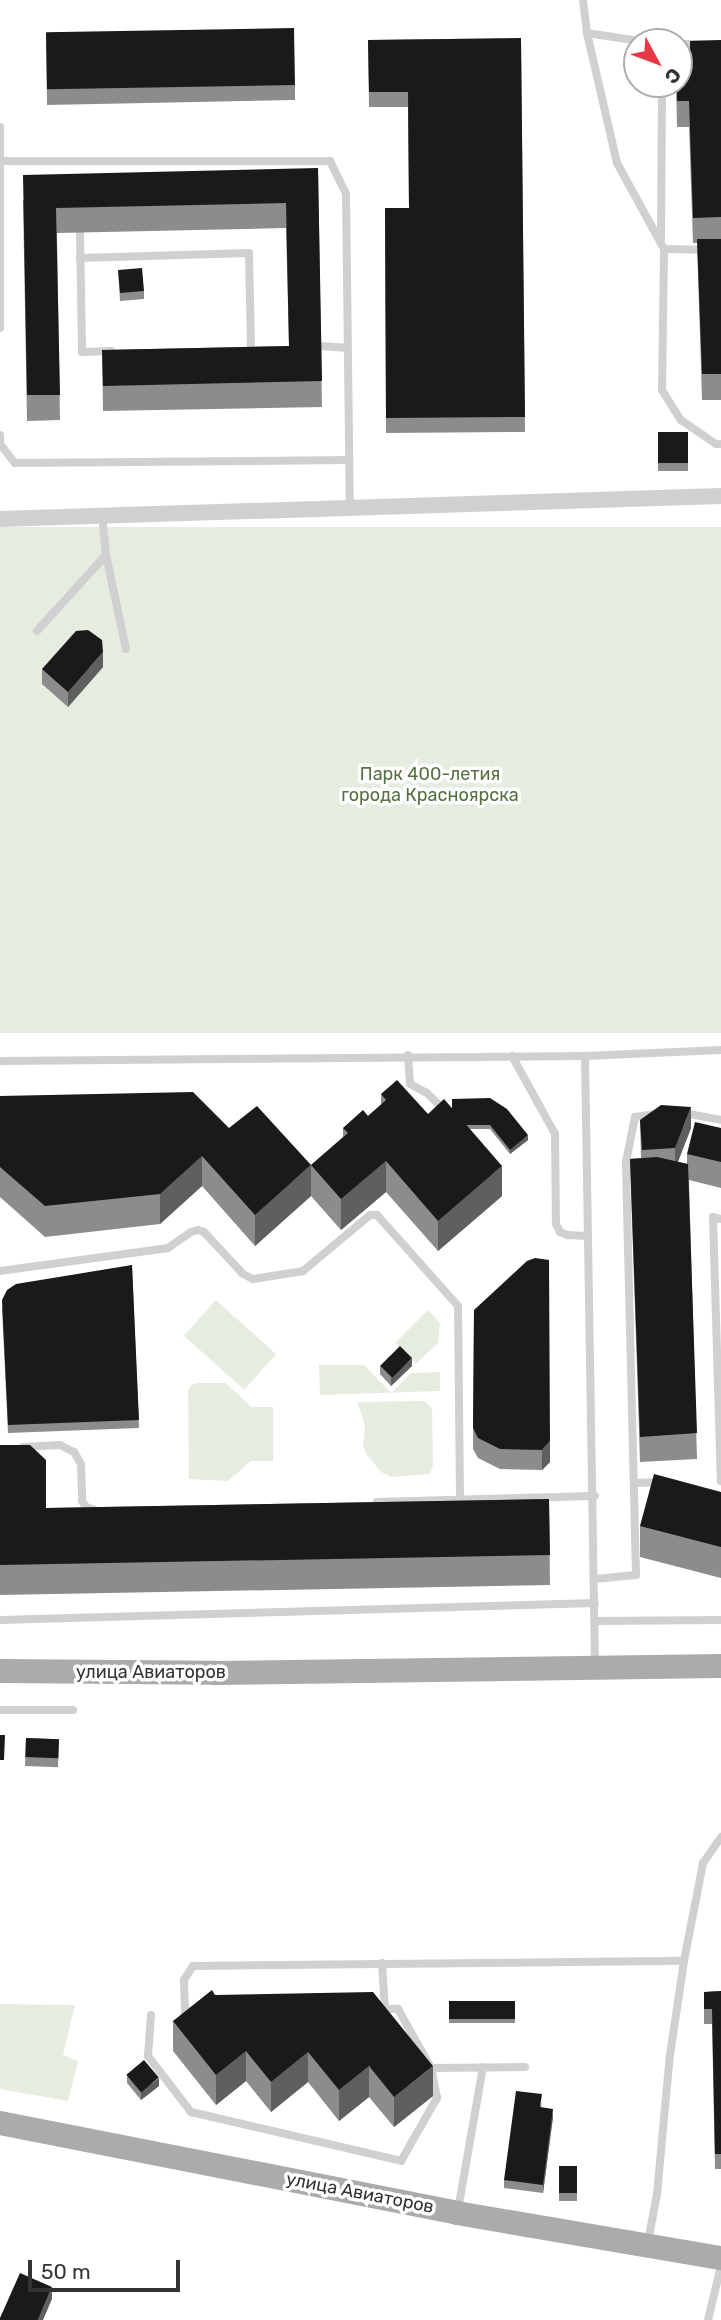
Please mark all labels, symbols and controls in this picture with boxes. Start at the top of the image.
north arrow [623,28,693,98]
text: С [660,63,686,88]
park label: Парк 400-летия города Красноярска [341,764,519,806]
street label: улица Авиаторов [76,1661,226,1683]
street label: улица Авиаторов [284,2168,436,2218]
scale bar [32,2246,184,2290]
text: 50 m [41,2259,91,2284]

